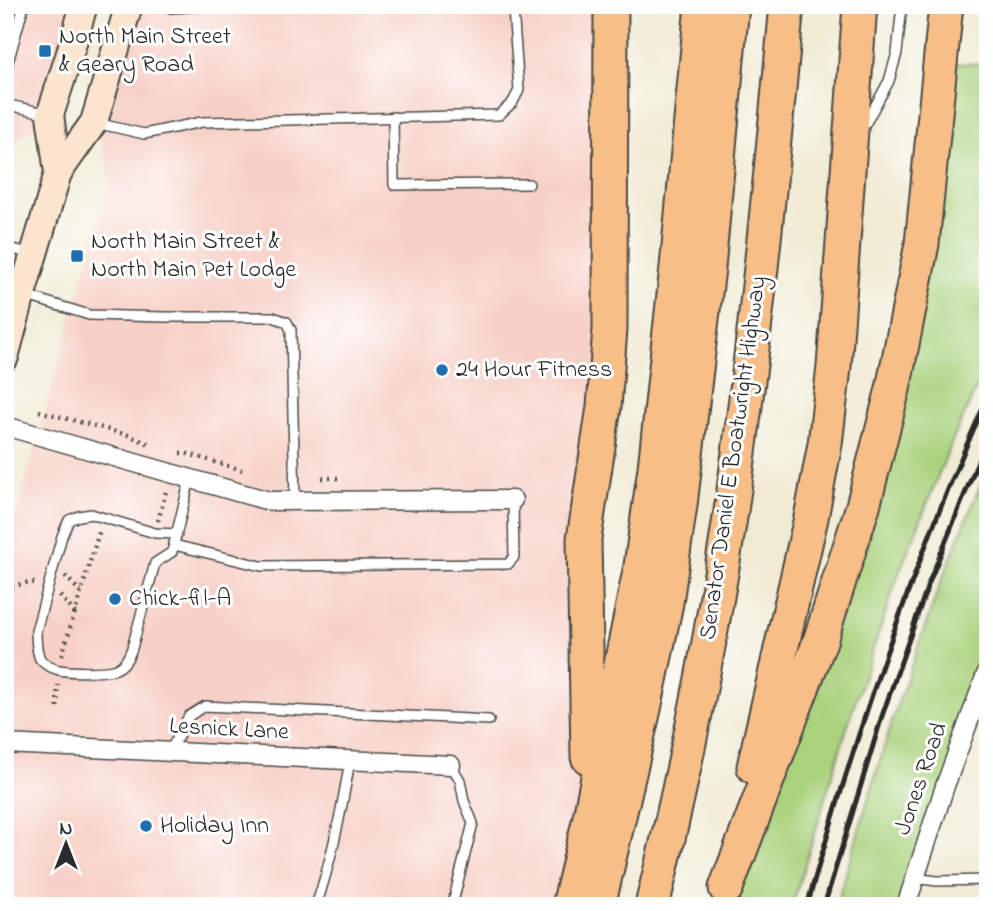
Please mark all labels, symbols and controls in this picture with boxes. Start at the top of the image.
place label: North Main Street & Geary Road [59,20,231,84]
marker: North Main Street & Geary Road [37,43,53,59]
place label: North Main Street & North Main Pet Lodge [91,225,296,288]
marker: North Main Street & North Main Pet Lodge [69,248,85,264]
street label: Senator Daniel E Boatwright Highway [691,274,778,642]
place label: 24 Hour Fitness [456,353,612,388]
marker: 24 Hour Fitness [434,362,450,378]
place label: Chick-fil-A [129,582,231,617]
marker: Chick-fil-A [107,591,123,607]
street label: Lesnick Lane [168,709,290,751]
street label: Jones Road [886,717,958,840]
place label: Holiday Inn [160,809,269,845]
north arrow [32,810,102,880]
text: N [60,816,73,843]
marker: Holiday Inn [138,818,154,834]

